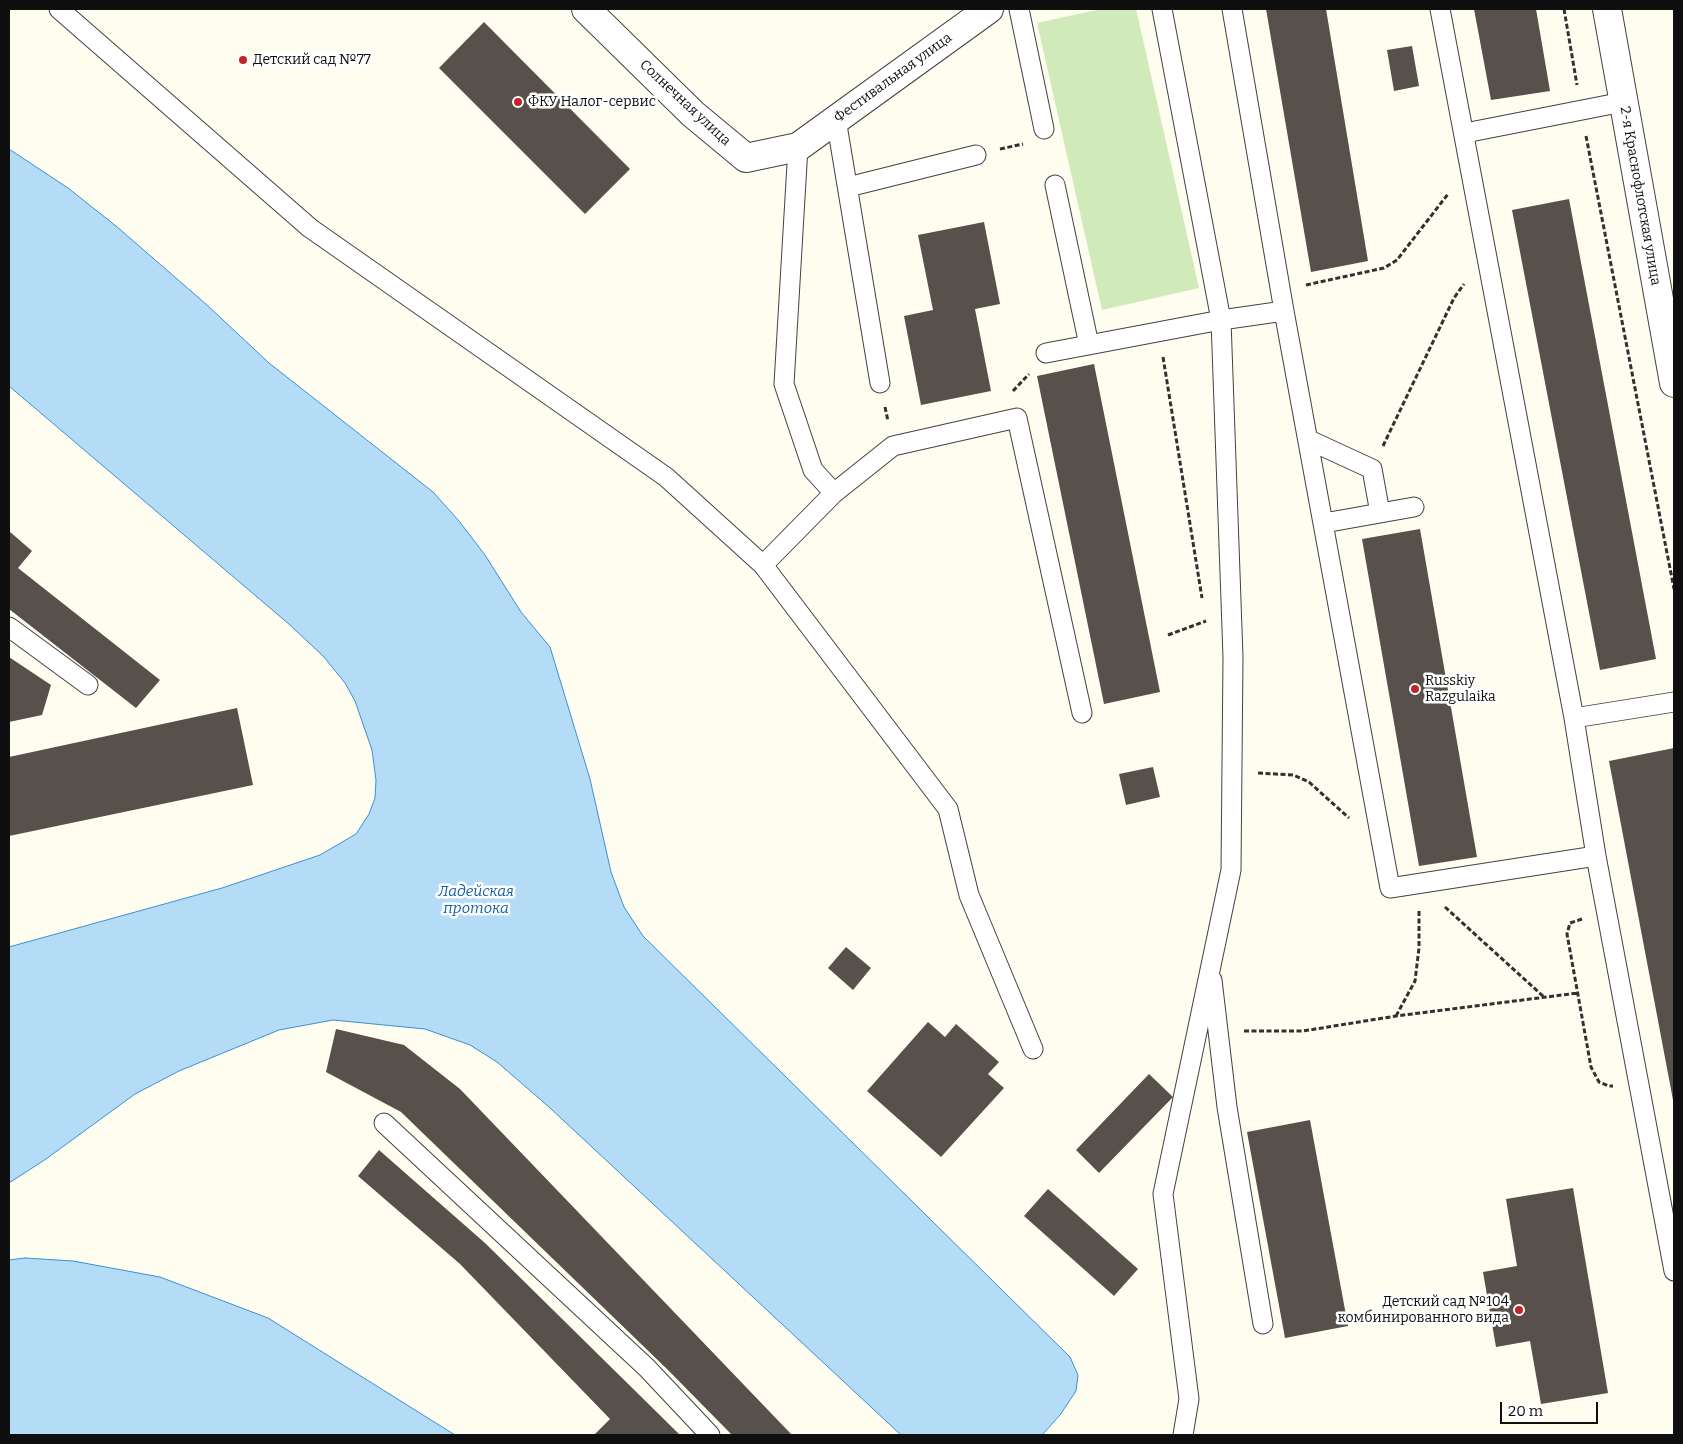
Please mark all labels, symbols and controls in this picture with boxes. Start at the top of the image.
street label: Фестивальная улица [831,30,955,126]
place label: Детский сад №77 [253,52,371,68]
marker: Детский сад №77 [237,54,249,66]
street label: Солнечная улица [636,57,734,149]
place label: ФКУ Налог-сервис [528,94,656,110]
marker: ФКУ Налог-сервис [512,96,524,108]
street label: 2-я Краснофлотская улица [1616,105,1664,287]
place label: Russkiy Razgulaika [1425,673,1496,706]
marker: Russkiy Razgulaika [1409,683,1421,695]
water label: Ладейская протока [438,883,514,918]
place label: Детский сад №104 комбинированного вида [1338,1294,1509,1326]
marker: Детский сад №104 комбинированного вида [1513,1304,1525,1316]
scale bar [1503,1392,1600,1424]
text: 20 m [1508,1402,1543,1420]

